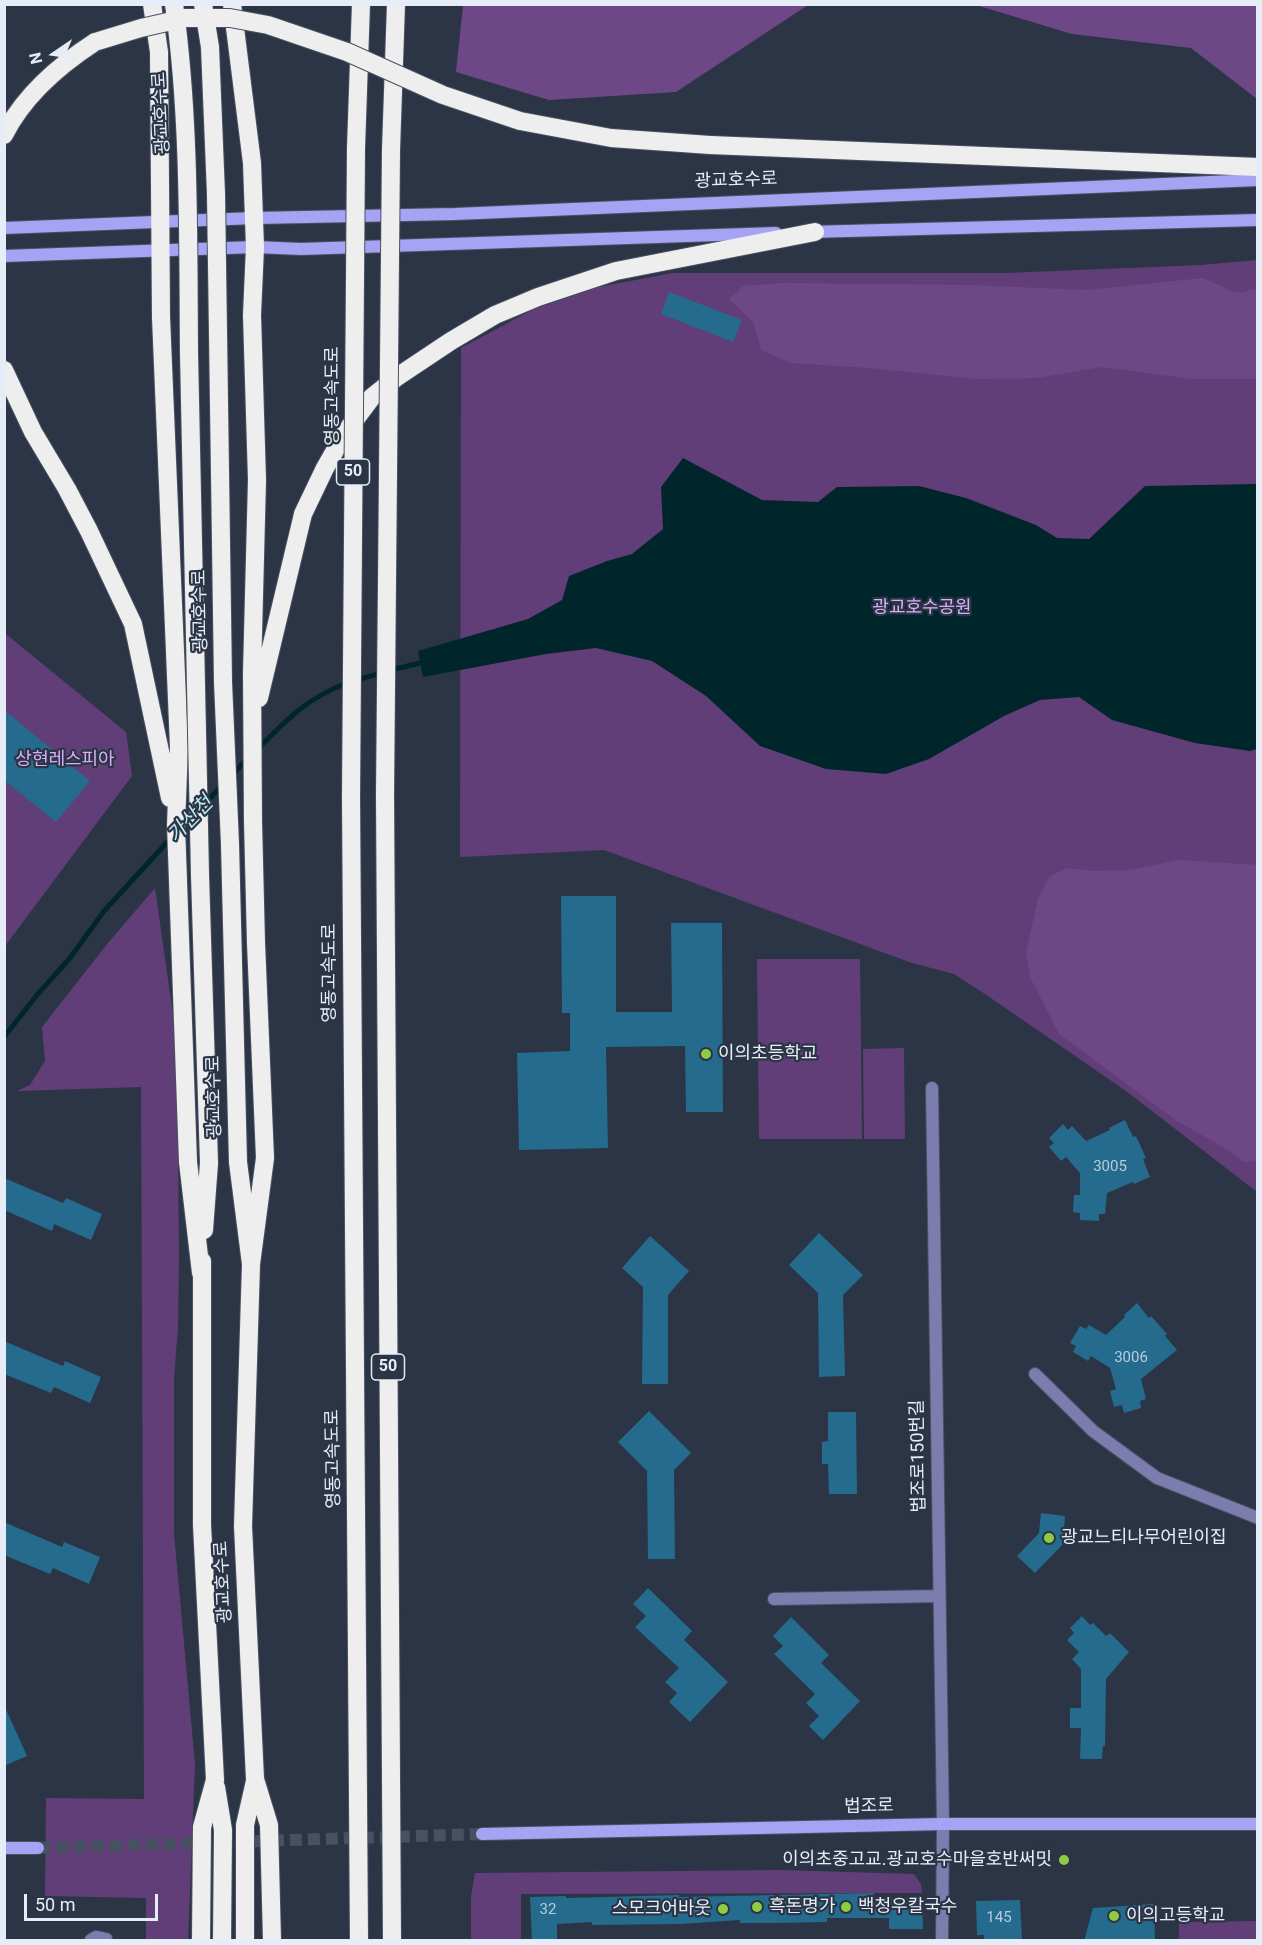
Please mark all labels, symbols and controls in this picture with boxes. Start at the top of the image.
north arrow [24,24,84,84]
text: N [25,51,47,66]
street label: 광교호수로 [149,71,175,155]
street label: 광교호수로 [694,169,778,193]
street label: 영동고속도로 [322,346,344,446]
road number: 50 [336,459,370,485]
street label: 광교호수로 [189,569,213,653]
park label: 광교호수공원 [872,597,972,619]
park label: 상현레스피아 [15,749,115,771]
water label: 가산천 [163,792,219,848]
street label: 영동고속도로 [319,923,341,1023]
place label: 이의초등학교 [718,1043,817,1065]
marker: 이의초등학교 [699,1047,713,1061]
street label: 광교호수로 [203,1055,227,1139]
house number: 3005 [1093,1158,1127,1176]
house number: 3006 [1114,1349,1148,1367]
road number: 50 [372,1354,404,1380]
street label: 법조로150번길 [907,1399,931,1513]
street label: 영동고속도로 [322,1409,346,1509]
place label: 광교느티나무어린이집 [1061,1527,1227,1549]
marker: 광교느티나무어린이집 [1042,1531,1056,1545]
street label: 광교호수로 [211,1540,237,1624]
street label: 법조로 [844,1796,894,1818]
place label: 이의초중고교.광교호수마을호반써밋 [782,1849,1052,1871]
marker: 이의초중고교.광교호수마을호반써밋 [1057,1853,1071,1867]
scale bar [27,1882,160,1920]
text: 50 m [35,1894,75,1915]
place label: 흑돈명가 [769,1896,835,1918]
place label: 백청우칼국수 [858,1896,957,1918]
place label: 스모크어바웃 [612,1898,711,1920]
marker: 흑돈명가 [750,1900,764,1914]
marker: 백청우칼국수 [839,1900,853,1914]
house number: 32 [540,1901,556,1919]
marker: 스모크어바웃 [716,1902,730,1916]
place label: 이의고등학교 [1126,1905,1225,1927]
house number: 145 [986,1909,1012,1927]
marker: 이의고등학교 [1107,1909,1121,1923]

